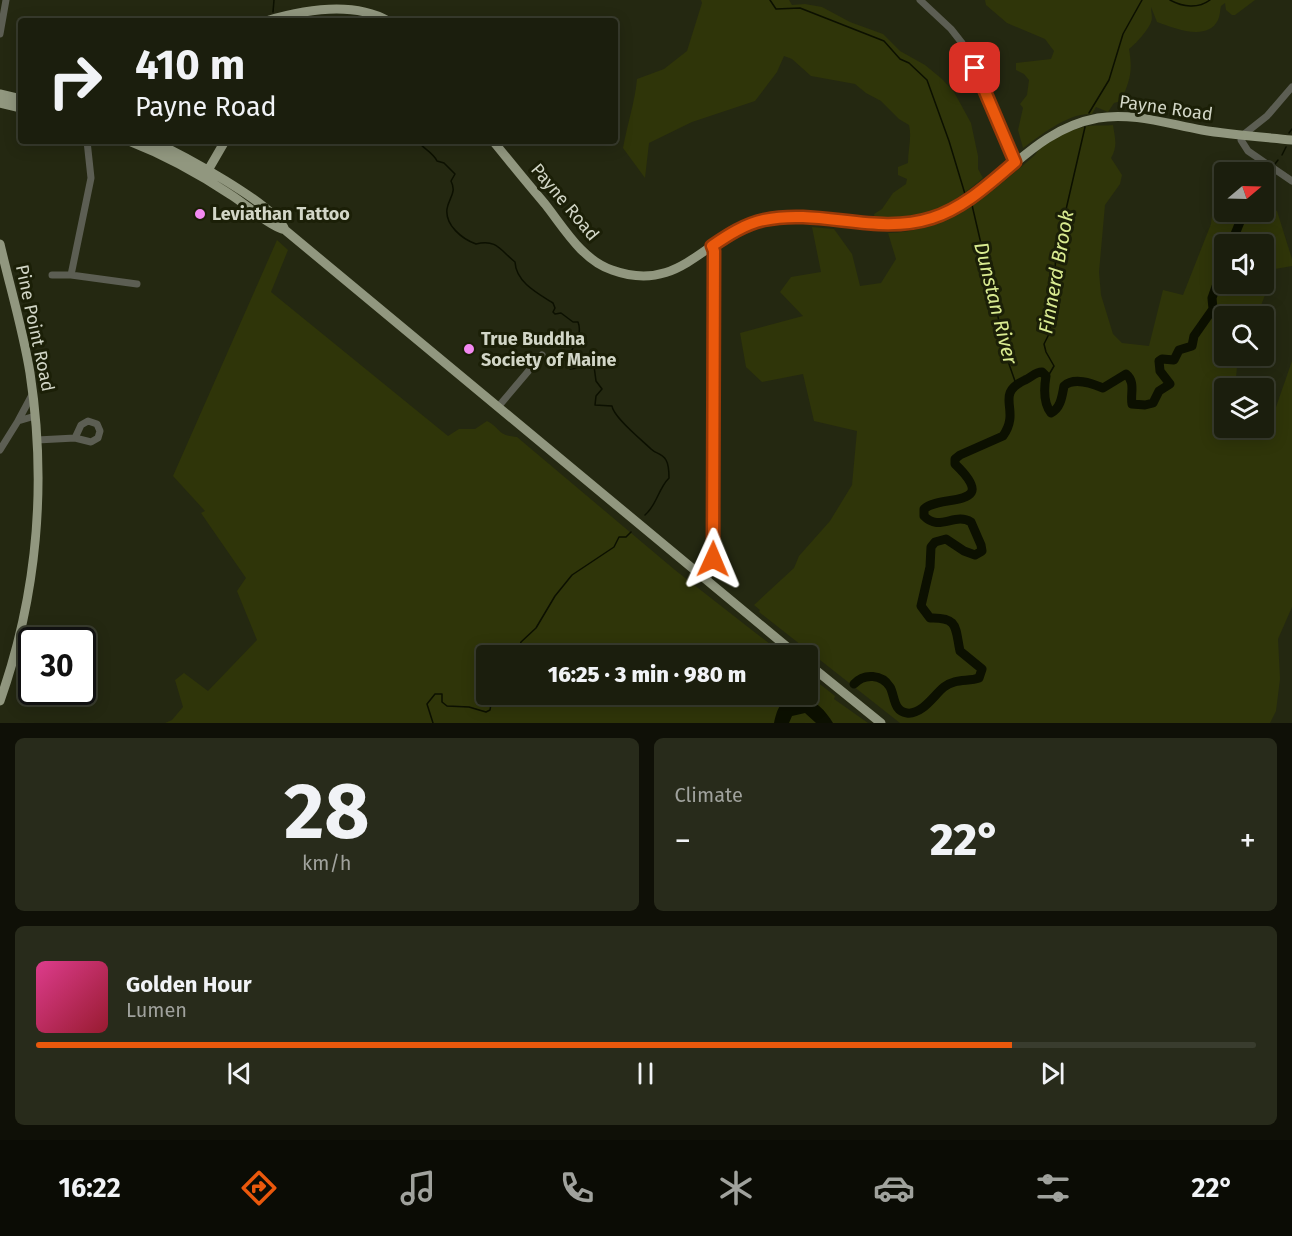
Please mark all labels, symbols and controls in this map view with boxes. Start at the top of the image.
text: 410 m [135,40,245,90]
icon: right [36,42,114,120]
pin [949,42,1000,93]
icon: arrive [958,51,991,84]
text: Payne Road [135,91,277,123]
street label: Payne Road [1118,91,1214,125]
street label: Payne Road [526,159,604,245]
north arrow [1214,162,1274,222]
map controls [1214,162,1274,438]
place label: Leviathan Tattoo [212,203,350,225]
marker: Leviathan Tattoo [193,207,207,221]
water label: Finnerd Brook [1033,208,1079,336]
button: sound [1214,234,1274,294]
water label: Dunstan River [969,239,1023,368]
street label: Pine Point Road [11,262,59,394]
button: search [1214,306,1274,366]
place label: True Buddha Society of Maine [481,328,617,371]
marker: True Buddha Society of Maine [462,342,476,356]
button: layers [1214,378,1274,438]
position arrow [681,527,745,591]
speed limit sign: 30 [18,627,96,705]
text: 16:25 · 3 min · 980 m [548,661,746,688]
text: 28 [284,765,370,859]
text: Climate [675,783,743,807]
text: 22° [930,813,1001,867]
text: − [675,821,691,861]
text: + [1240,821,1256,861]
text: km/h [302,851,352,875]
text: Golden Hour [126,971,252,998]
text: Lumen [126,998,187,1022]
icon: previous [223,1057,256,1090]
icon: pause [629,1057,662,1090]
icon: next [1036,1057,1069,1090]
icon: directions [238,1167,280,1209]
icon: music [397,1167,439,1209]
icon: phone [556,1167,598,1209]
icon: climate [715,1167,757,1209]
icon: car [873,1167,915,1209]
icon: filters [1032,1167,1074,1209]
text: 16:22 [58,1172,121,1204]
text: 22° [1191,1172,1233,1204]

